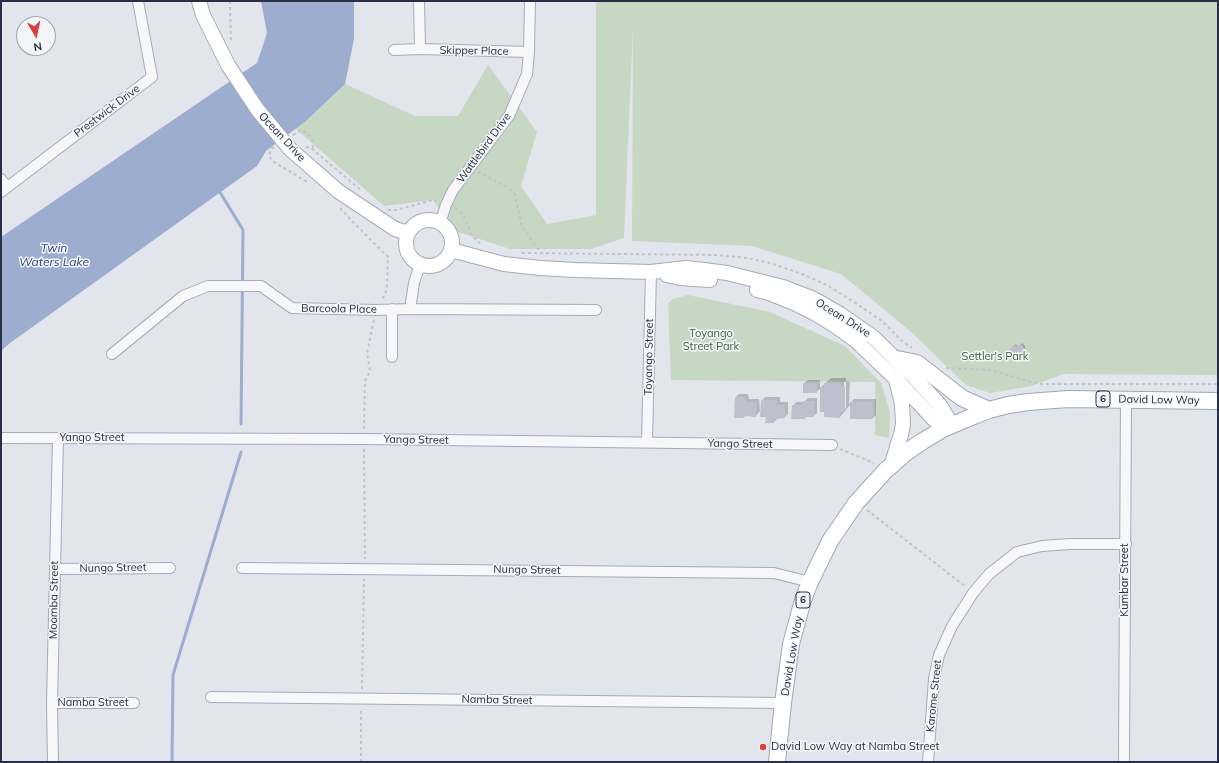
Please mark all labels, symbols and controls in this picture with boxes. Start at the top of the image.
north arrow [16,16,56,56]
text: N [33,39,43,54]
street label: Skipper Place [439,44,509,58]
street label: Prestwick Drive [71,82,143,140]
street label: Ocean Drive [256,110,308,164]
street label: Wattlebird Drive [454,110,514,186]
water label: Twin Waters Lake [19,241,89,269]
street label: Ocean Drive [813,296,873,340]
street label: Barcoola Place [301,302,377,316]
street label: Toyango Street [642,318,656,396]
park label: Toyango Street Park [683,327,739,353]
park label: Settler's Park [962,350,1028,364]
road number: 6 [1096,391,1110,407]
street label: David Low Way [1118,393,1200,407]
street label: Yango Street [59,431,125,445]
street label: Yango Street [383,433,449,447]
street label: Yango Street [707,437,773,451]
street label: Kumbar Street [1118,543,1132,617]
street label: Moomba Street [47,561,61,639]
street label: Nungo Street [79,561,147,575]
street label: Nungo Street [493,563,561,577]
road number: 6 [796,592,810,608]
street label: David Low Way [778,615,806,697]
street label: Karome Street [924,659,944,733]
street label: Namba Street [461,693,533,707]
street label: Namba Street [58,696,128,710]
place label: David Low Way at Namba Street [771,740,939,754]
marker: David Low Way at Namba Street [758,742,768,752]

